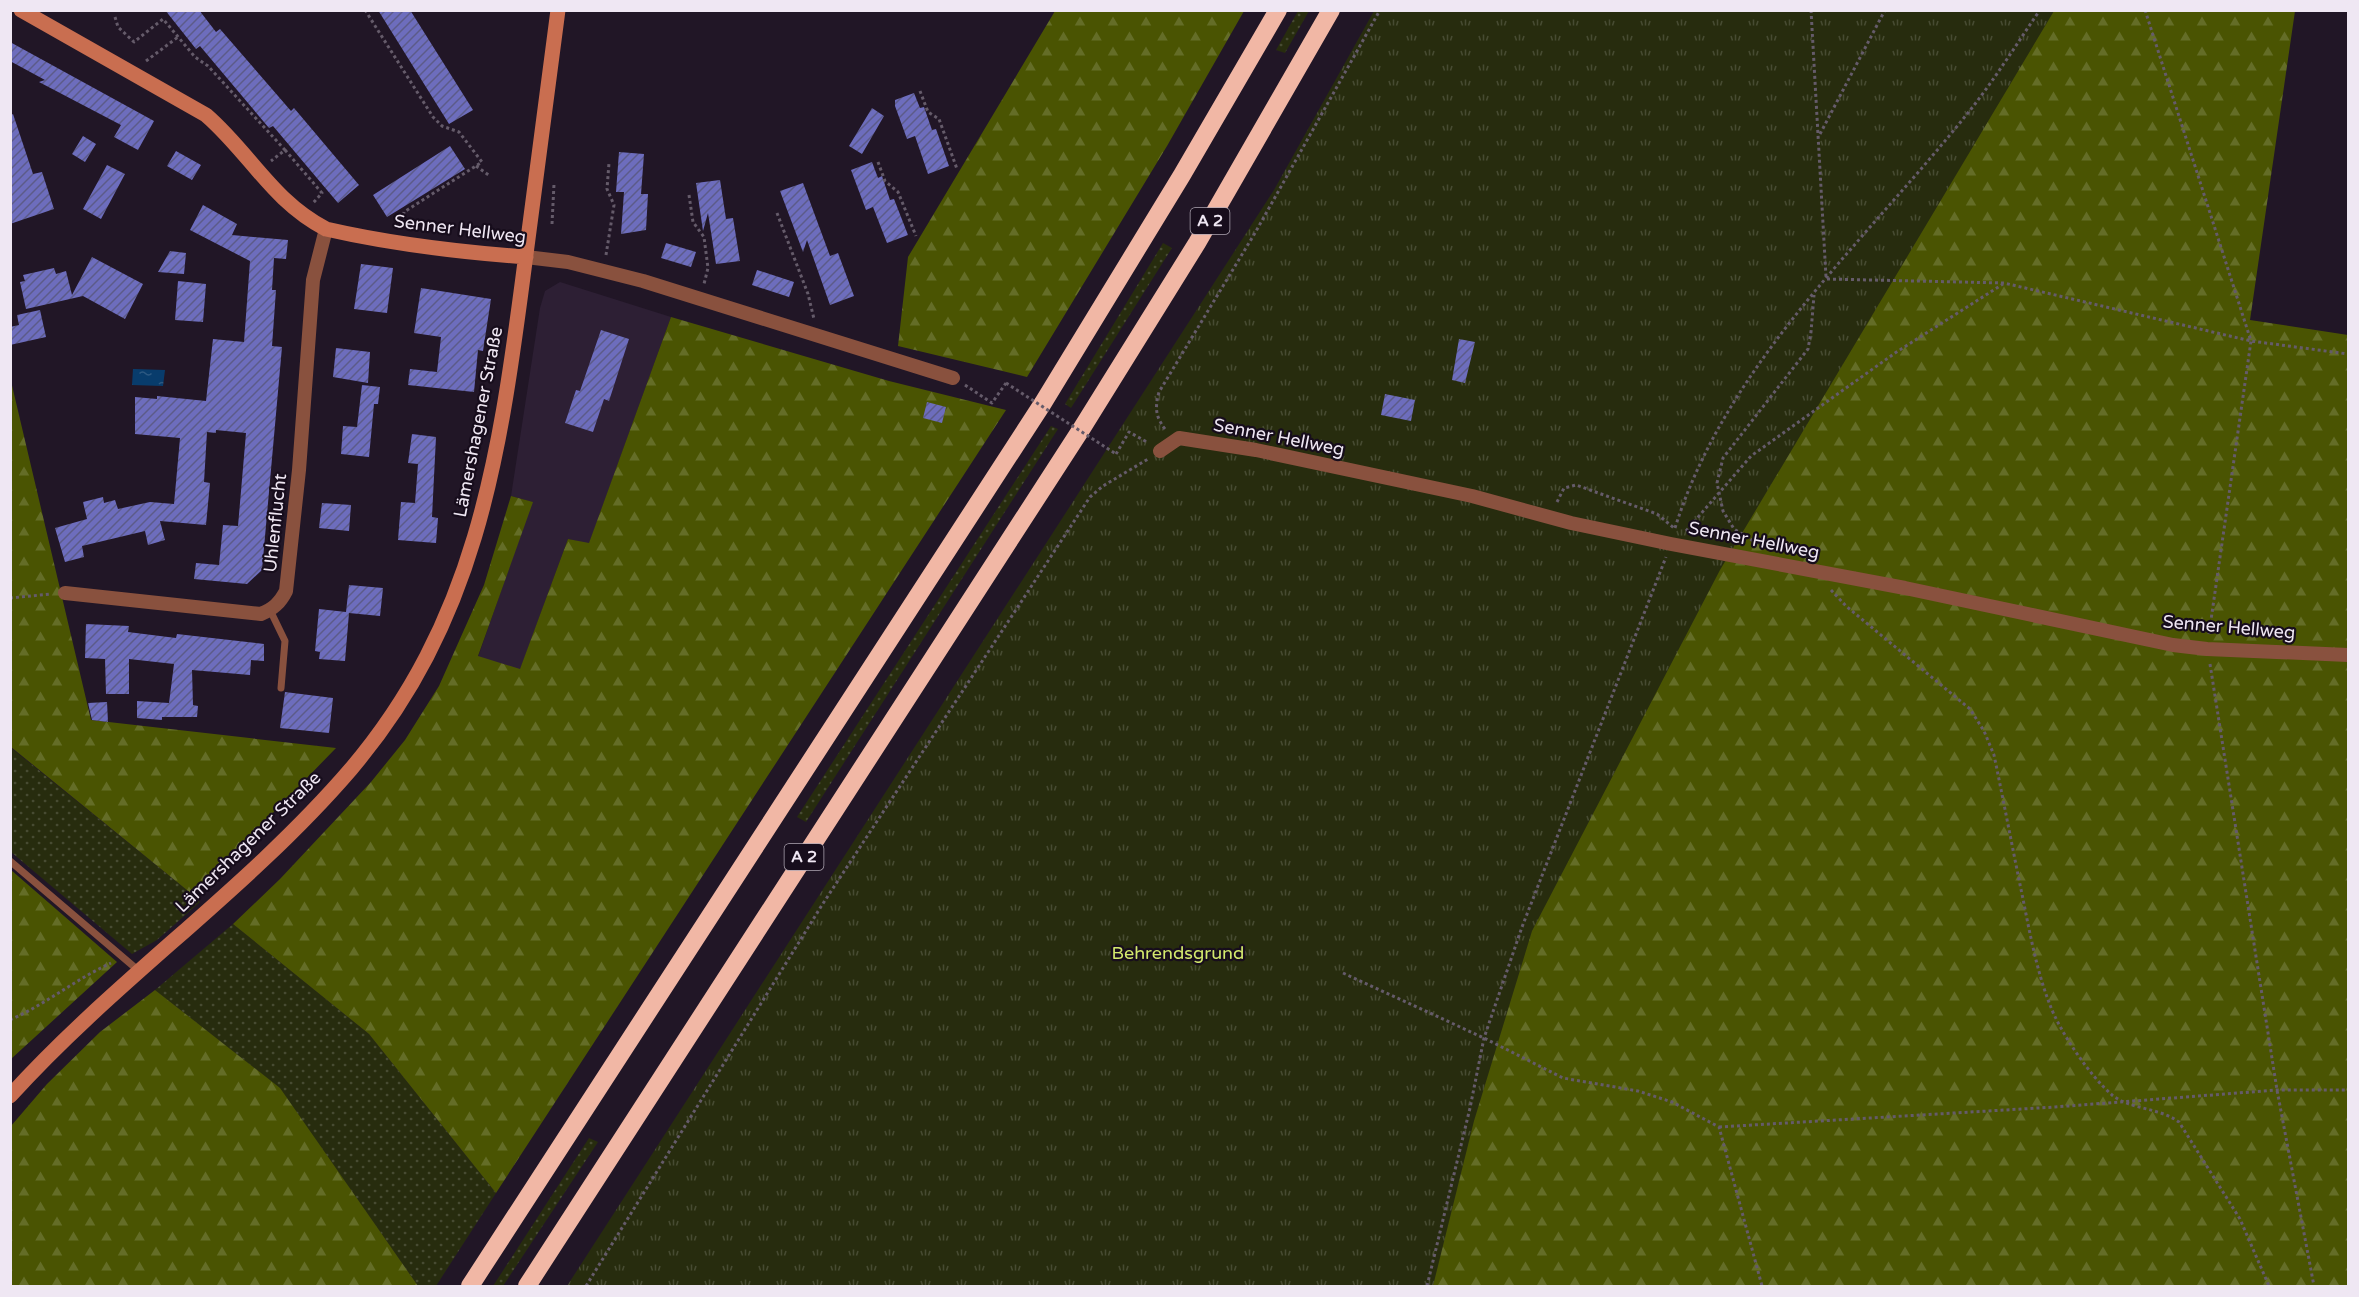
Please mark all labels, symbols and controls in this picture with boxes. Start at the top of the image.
road number: A 2 [1190,208,1230,234]
street label: Senner Hellweg [393,210,527,248]
street label: Lämershagener Straße [449,325,507,519]
street label: Senner Hellweg [1212,413,1346,461]
street label: Uhlenflucht [259,472,291,574]
street label: Senner Hellweg [1687,516,1821,564]
street label: Senner Hellweg [2162,610,2296,644]
street label: Lämershagener Straße [171,767,325,917]
road number: A 2 [784,844,824,870]
park label: Behrendsgrund [1112,942,1244,964]

